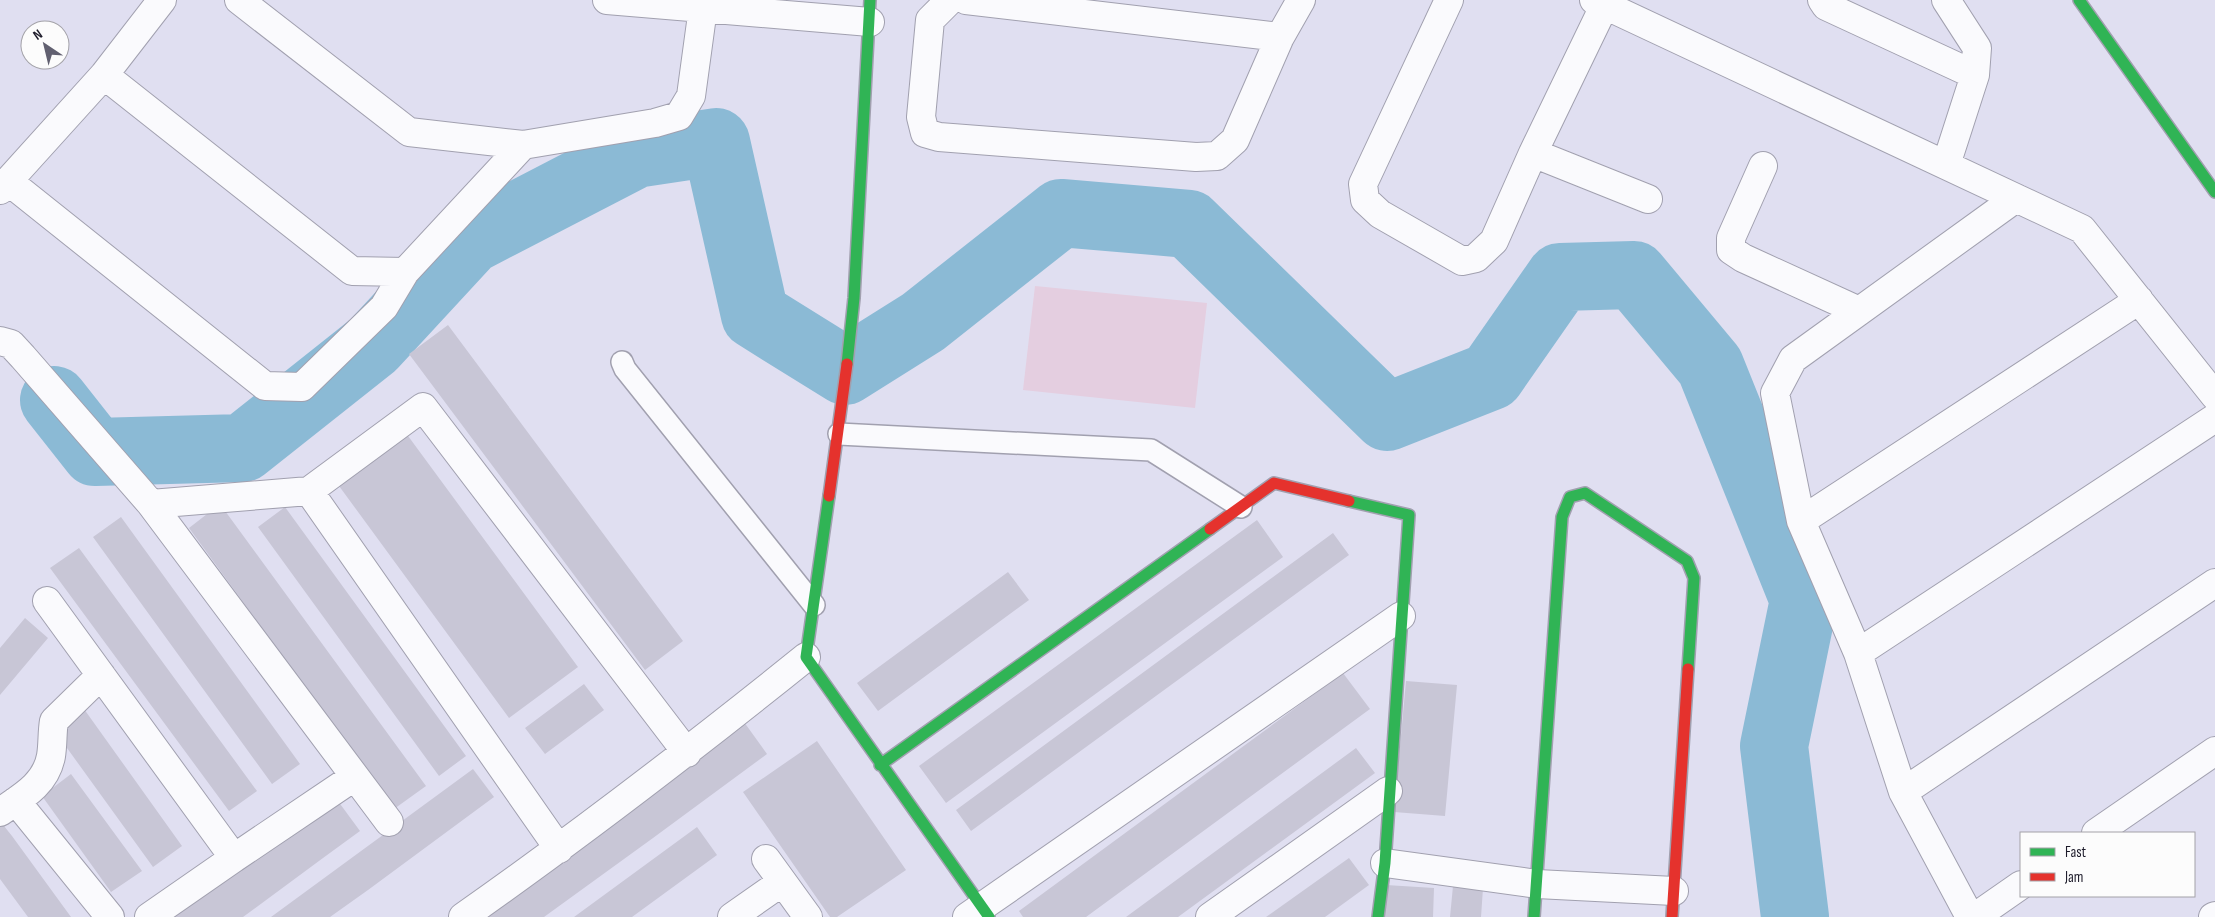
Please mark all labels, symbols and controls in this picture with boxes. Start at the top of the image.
north arrow [20,20,70,70]
text: N [30,26,46,44]
legend [2020,832,2195,897]
text: Fast [2065,843,2087,862]
text: Jam [2064,868,2083,887]

